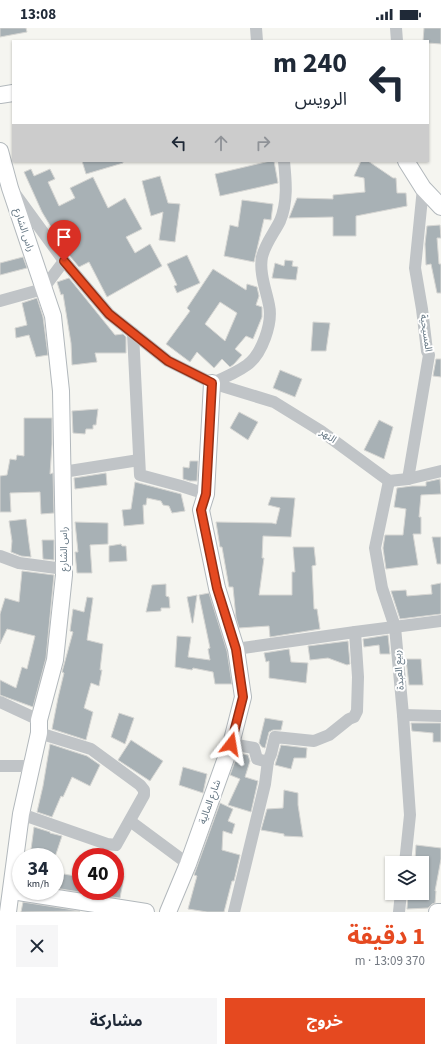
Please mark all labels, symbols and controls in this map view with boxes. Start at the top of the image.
text: 13:08 [20,4,56,25]
text: 240 m [273,43,347,83]
icon: left [361,56,413,108]
text: الرويس [295,87,347,112]
icon: left [168,132,190,154]
icon: ahead [210,132,232,154]
icon: right [252,132,274,154]
street label: راس الشارع [10,206,38,254]
pin [47,220,81,261]
icon: arrive [53,226,75,248]
street label: المسيحية [416,313,436,353]
street label: النهر [316,425,339,447]
street label: راس الشارع [57,526,71,572]
street label: ربيع العبدة [390,649,408,691]
position arrow [210,723,252,765]
street label: شارع المالية [195,778,225,826]
speed limit sign: 40 [72,848,124,900]
text: 34 [27,855,49,883]
map controls [385,856,429,900]
button: layers [385,856,429,900]
text: km/h [27,877,49,891]
text: 1 دقيقة [347,919,425,954]
button: close [16,925,58,967]
text: 370 m · 13:09 [355,952,425,970]
button: مشاركة [16,998,217,1044]
button: خروج [225,998,425,1044]

